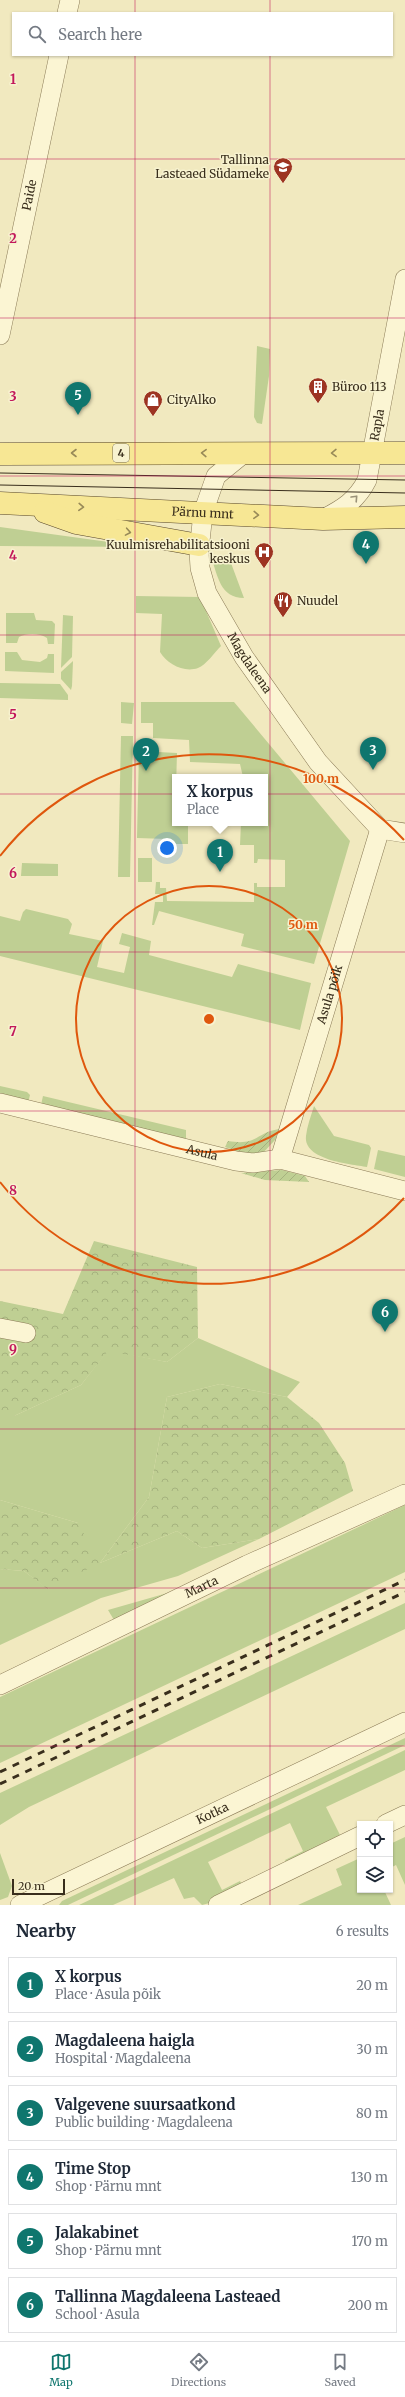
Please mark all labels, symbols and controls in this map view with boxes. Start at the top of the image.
search box [12,12,393,56]
icon: search [26,23,48,45]
text: Search here [58,25,142,44]
text: 1 [10,71,16,88]
place label: Tallinna Lasteaed Südameke [155,152,270,181]
school or university icon: Tallinna Lasteaed Südameke [272,156,294,184]
street label: Paide [18,178,40,212]
text: 2 [9,230,17,247]
building icon: Büroo 113 [307,376,329,404]
place label: Büroo 113 [332,379,387,394]
pin: 5 [65,382,91,415]
text: 3 [9,388,17,405]
shop icon: CityAlko [142,389,164,417]
place label: CityAlko [167,392,216,407]
street label: Rapla [367,407,387,442]
road number: 4 [113,444,129,462]
one-way arrow [71,449,77,457]
one-way arrow [201,449,207,457]
one-way arrow [331,449,337,457]
one-way arrow [351,495,358,503]
one-way arrow [78,502,84,511]
street label: Pärnu mnt [171,504,234,522]
one-way arrow [253,511,259,520]
one-way arrow [125,527,131,536]
pin: 4 [353,531,379,564]
place label: Kuulmisrehabilitatsiooni keskus [106,537,250,566]
hospital icon: Kuulmisrehabilitatsiooni keskus [253,541,275,569]
text: 4 [9,547,18,564]
restaurant icon: Nuudel [272,590,294,618]
place label: Nuudel [297,593,339,608]
street label: Magdaleena [224,629,276,697]
text: 5 [9,706,17,723]
pin: 3 [360,737,386,770]
pin: 2 [133,738,159,771]
text: 100 m [303,771,339,786]
popup [172,774,268,826]
text: X korpus [187,782,253,801]
text: Place [187,801,219,818]
your location [157,838,177,858]
pin: 1 [207,839,233,872]
text: 6 [9,865,17,882]
text: 50 m [288,917,318,932]
street label: Asula põik [313,963,346,1027]
centre of rings [202,1012,216,1026]
text: 7 [9,1023,17,1040]
street label: Asula [184,1141,220,1163]
text: 8 [9,1182,17,1199]
pin: 6 [372,1299,398,1332]
text: 9 [9,1341,17,1358]
street label: Marta [182,1572,221,1601]
street label: Kotka [194,1799,231,1827]
map controls [357,1821,393,1893]
button: locate [357,1821,393,1857]
button: layers [357,1857,393,1893]
scale bar [12,1877,65,1896]
text: 20 m [18,1879,45,1893]
text: Nearby [16,1920,76,1942]
text: 6 results [336,1923,389,1940]
text: X korpus [55,1967,122,1986]
text: 1 [27,1977,33,1994]
text: 20 m [356,1977,388,1994]
text: Place · Asula põik [55,1986,161,2003]
text: Magdaleena haigla [55,2031,195,2050]
text: 2 [26,2041,34,2058]
text: 30 m [356,2041,388,2058]
text: Hospital · Magdaleena [55,2050,191,2067]
text: Valgevene suursaatkond [55,2095,235,2114]
text: 3 [26,2105,34,2122]
text: 80 m [356,2105,388,2122]
text: Public building · Magdaleena [55,2114,233,2131]
text: Time Stop [55,2159,131,2178]
text: 4 [26,2169,34,2186]
text: 130 m [351,2169,388,2186]
text: Shop · Pärnu mnt [55,2178,162,2195]
text: Jalakabinet [55,2223,139,2242]
text: 5 [26,2233,34,2250]
text: 170 m [351,2233,388,2250]
text: Shop · Pärnu mnt [55,2242,162,2259]
text: Tallinna Magdaleena Lasteaed [55,2287,281,2306]
text: 6 [26,2297,34,2314]
text: 200 m [348,2297,388,2314]
text: School · Asula [55,2306,140,2323]
tab: Map [49,2351,73,2389]
tab: Directions [171,2351,226,2389]
tab: Saved [325,2351,356,2389]

